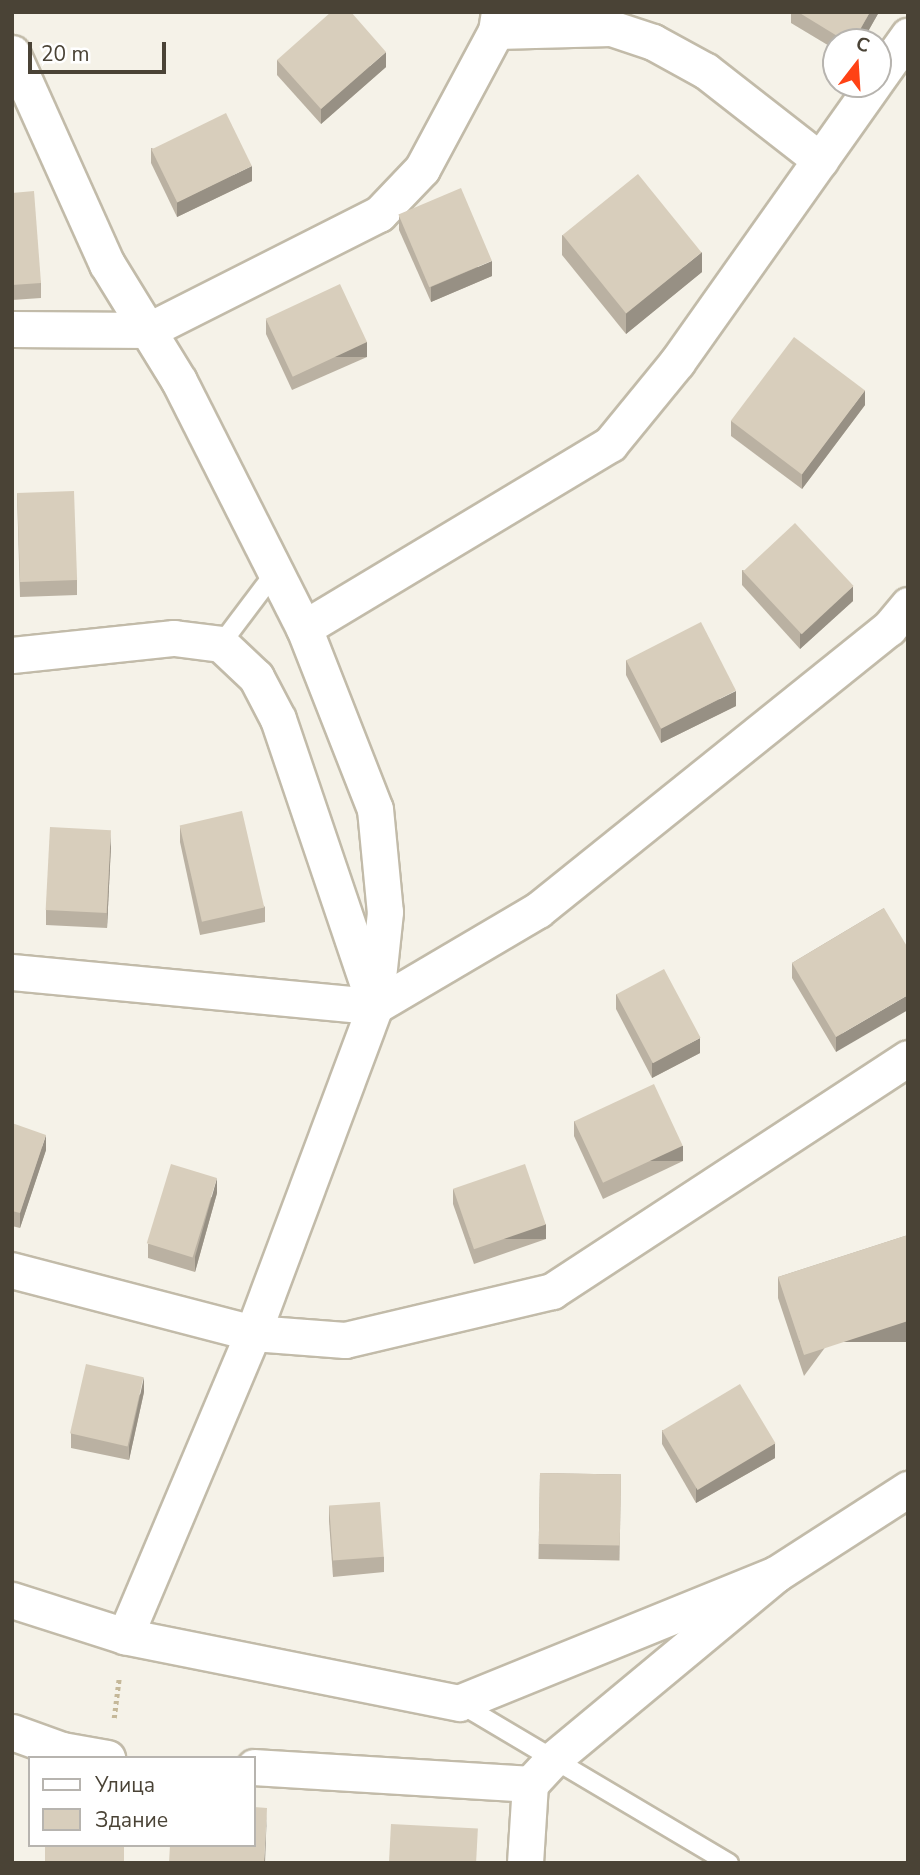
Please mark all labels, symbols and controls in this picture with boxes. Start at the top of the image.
scale bar [32,28,170,72]
north arrow [822,28,892,98]
text: С [853,31,873,59]
text: 20 m [41,40,90,68]
legend [28,1756,256,1847]
text: Улица [95,1771,155,1799]
text: Здание [95,1806,168,1834]

